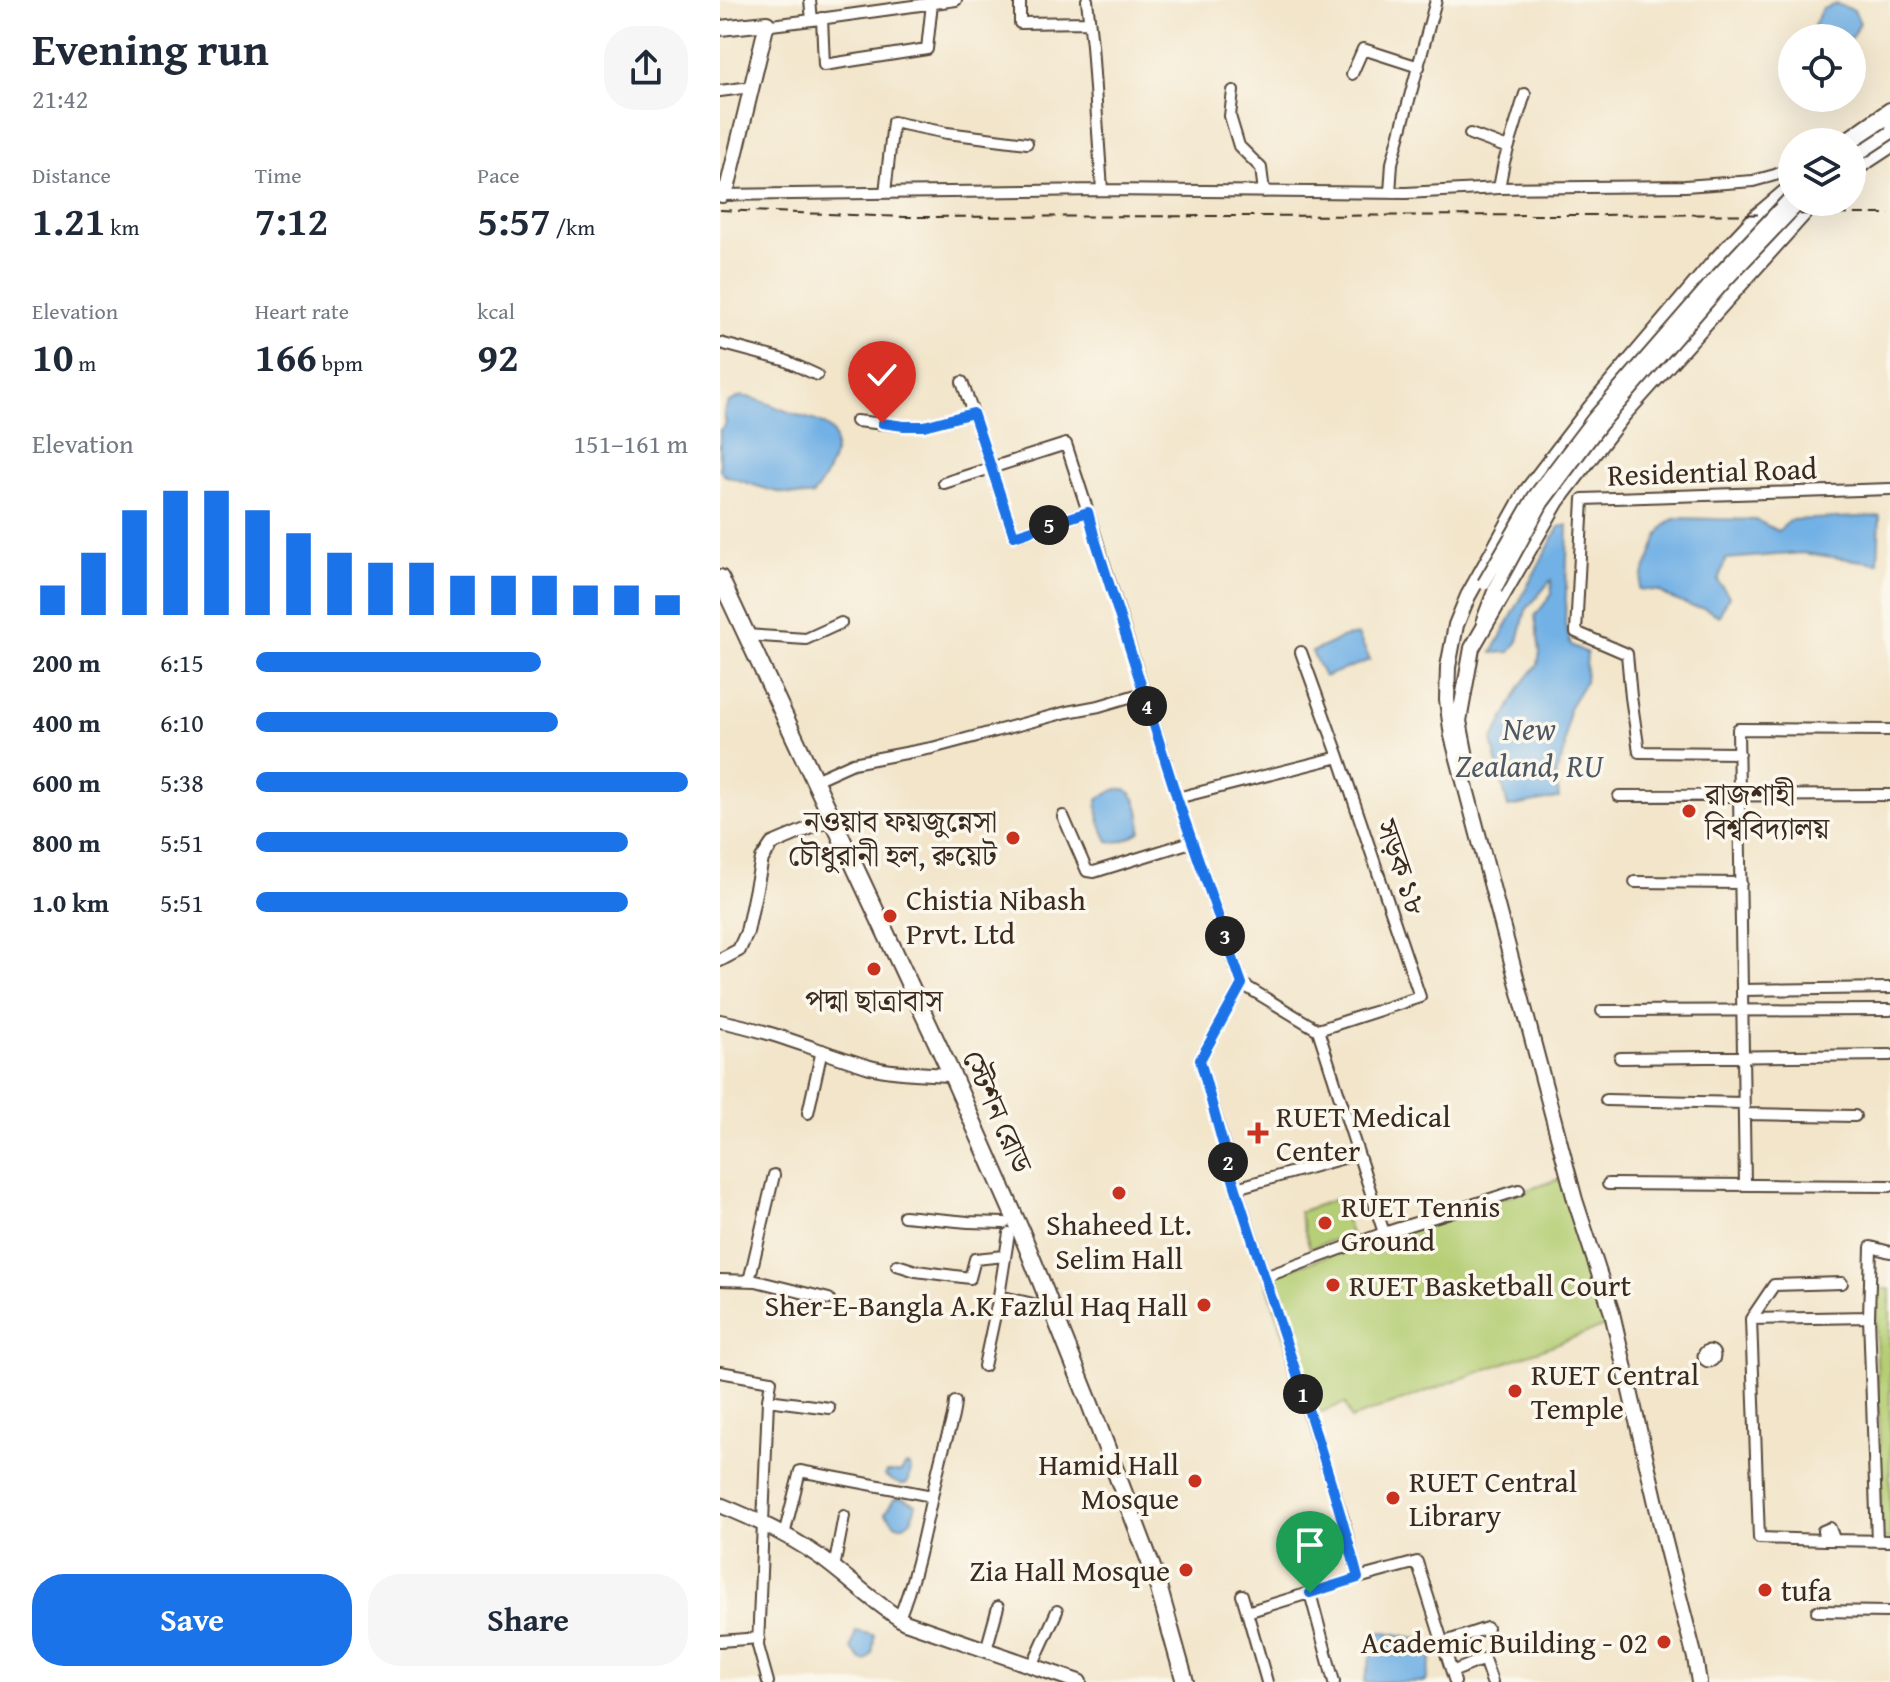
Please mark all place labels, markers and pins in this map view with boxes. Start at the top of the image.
pin [848,341,916,423]
pin: 5 [1029,505,1069,545]
pin: 4 [1127,686,1167,726]
place label: রাজশাহী বিশ্ববিদ্যালয় [1704,772,1830,850]
place label: নওয়াব ফয়জুন্নেসা চৌধুরানী হল, রুয়েট [788,799,998,877]
marker: রাজশাহী বিশ্ববিদ্যালয় [1680,802,1698,820]
marker: নওয়াব ফয়জুন্নেসা চৌধুরানী হল, রুয়েট [1004,829,1022,847]
place label: Chistia Nibash Prvt. Ltd [906,877,1086,955]
marker: Chistia Nibash Prvt. Ltd [881,907,899,925]
pin: 3 [1205,916,1245,956]
marker: পদ্মা ছাত্রাবাস [865,960,883,978]
place label: পদ্মা ছাত্রাবাস [805,978,945,1022]
place label: RUET Medical Center [1276,1094,1451,1172]
marker: RUET Medical Center [1247,1122,1269,1144]
pin: 2 [1208,1142,1248,1182]
marker: Shaheed Lt. Selim Hall [1110,1184,1128,1202]
place label: RUET Tennis Ground [1341,1184,1500,1262]
place label: Shaheed Lt. Selim Hall [1046,1202,1192,1280]
marker: RUET Tennis Ground [1316,1214,1334,1232]
place label: RUET Basketball Court [1349,1263,1631,1307]
marker: RUET Basketball Court [1324,1276,1342,1294]
place label: Sher-E-Bangla A.K Fazlul Haq Hall [764,1283,1188,1327]
marker: Sher-E-Bangla A.K Fazlul Haq Hall [1195,1296,1213,1314]
place label: RUET Central Temple [1531,1352,1699,1430]
pin: 1 [1283,1374,1323,1414]
marker: RUET Central Temple [1506,1382,1524,1400]
place label: Hamid Hall Mosque [1038,1442,1179,1520]
place label: RUET Central Library [1409,1459,1577,1537]
marker: Hamid Hall Mosque [1186,1472,1204,1490]
marker: RUET Central Library [1384,1489,1402,1507]
pin [1276,1511,1344,1593]
place label: Zia Hall Mosque [969,1548,1170,1592]
marker: Zia Hall Mosque [1177,1561,1195,1579]
place label: tufa [1781,1568,1832,1612]
marker: tufa [1756,1581,1774,1599]
place label: Academic Building - 02 [1361,1620,1648,1664]
marker: Academic Building - 02 [1655,1633,1673,1651]

